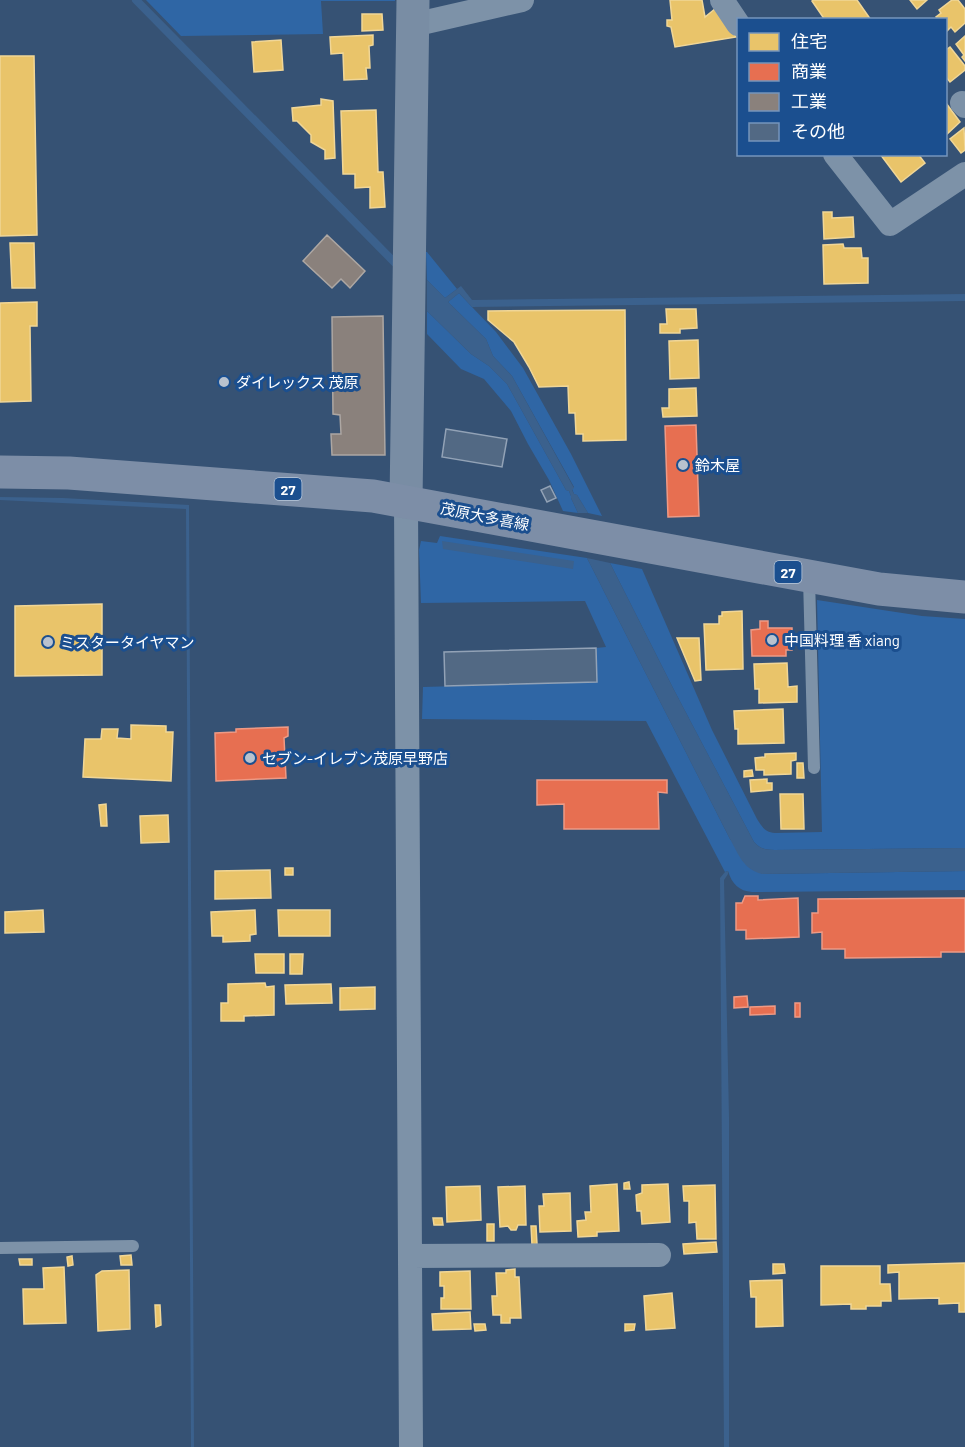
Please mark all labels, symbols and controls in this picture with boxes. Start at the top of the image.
legend [737,18,947,156]
text: 住宅 [791,30,827,52]
text: 商業 [791,60,827,82]
text: 工業 [791,90,827,112]
text: その他 [791,120,845,142]
place label: ダイレックス 茂原 [236,373,359,391]
marker: ダイレックス 茂原 [217,375,231,389]
place label: 鈴木屋 [695,456,740,474]
marker: 鈴木屋 [676,458,690,472]
road number: 27 [274,478,302,500]
street label: 茂原大多喜線 [439,499,531,533]
road number: 27 [774,561,802,583]
place label: 中国料理 香 xiang [784,631,900,649]
place label: ミスタータイヤマン [60,633,195,651]
marker: 中国料理 香 xiang [765,633,779,647]
marker: ミスタータイヤマン [41,635,55,649]
place label: セブン-イレブン茂原早野店 [262,749,448,767]
marker: セブン-イレブン茂原早野店 [243,751,257,765]

